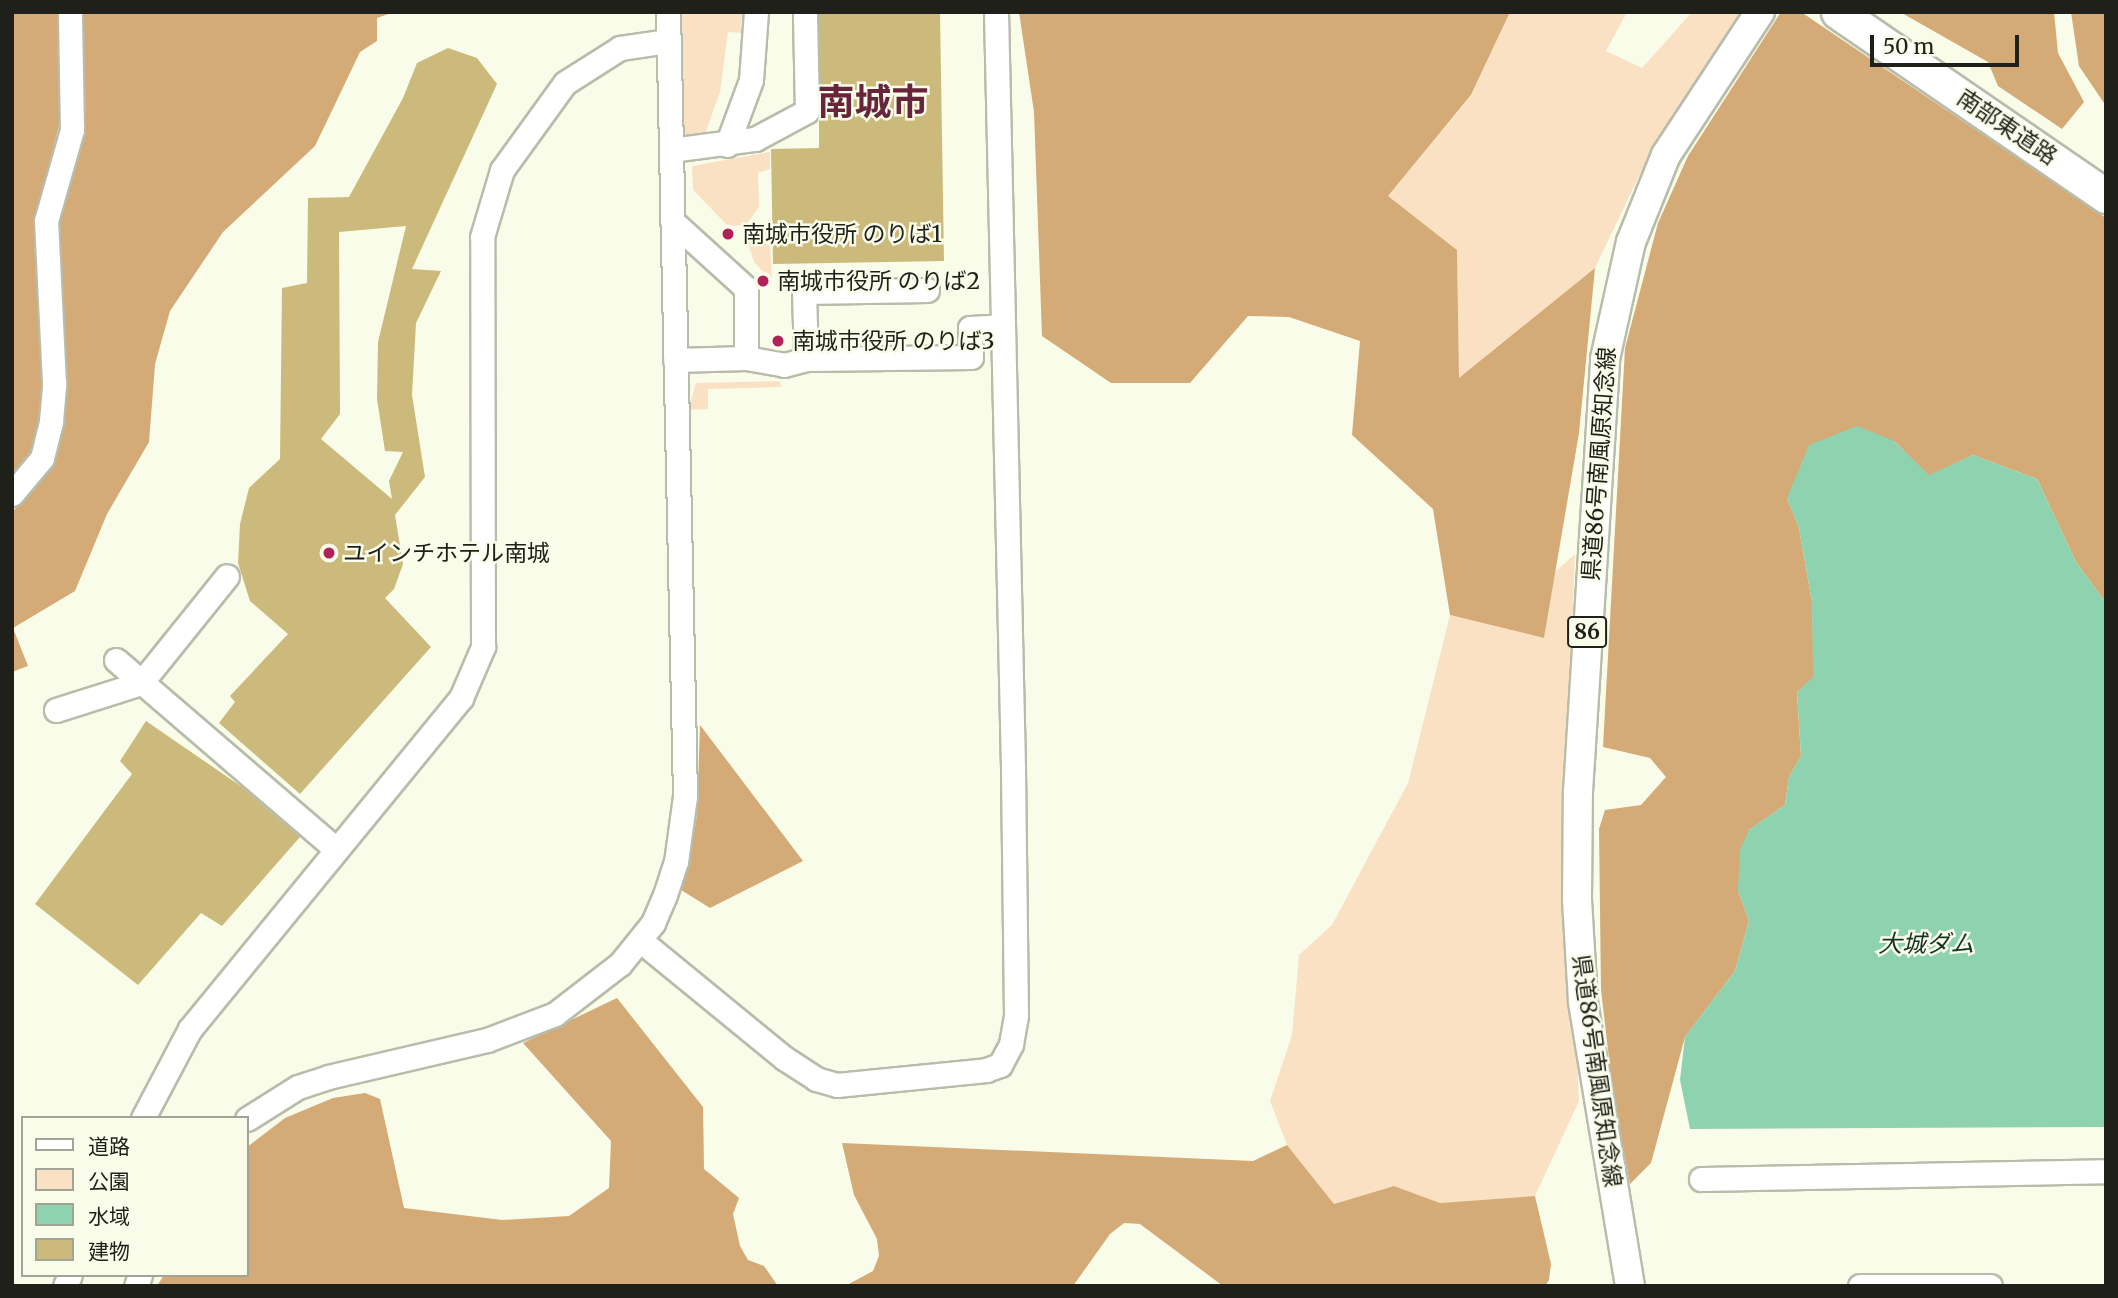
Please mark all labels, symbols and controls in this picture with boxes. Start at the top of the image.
scale bar [1873,21,2022,65]
text: 50 m [1883,33,1934,60]
district label: 南城市 [818,80,928,124]
street label: 南部東道路 [1952,83,2062,171]
place label: 南城市役所 のりば1 [742,220,942,248]
marker: 南城市役所 のりば1 [720,226,736,242]
place label: 南城市役所 のりば2 [777,267,980,295]
marker: 南城市役所 のりば2 [755,273,771,289]
place label: 南城市役所 のりば3 [792,327,995,355]
marker: 南城市役所 のりば3 [770,333,786,349]
street label: 県道86号南風原知念線 [1577,346,1621,582]
place label: ユインチホテル南城 [343,539,550,567]
marker: ユインチホテル南城 [321,545,337,561]
road number: 86 [1566,614,1608,650]
water label: 大城ダム [1878,930,1974,958]
street label: 県道86号南風原知念線 [1567,953,1627,1189]
legend [21,1116,248,1277]
text: 道路 [88,1133,130,1160]
text: 公園 [88,1168,130,1195]
text: 水域 [88,1203,130,1230]
text: 建物 [88,1238,130,1265]

